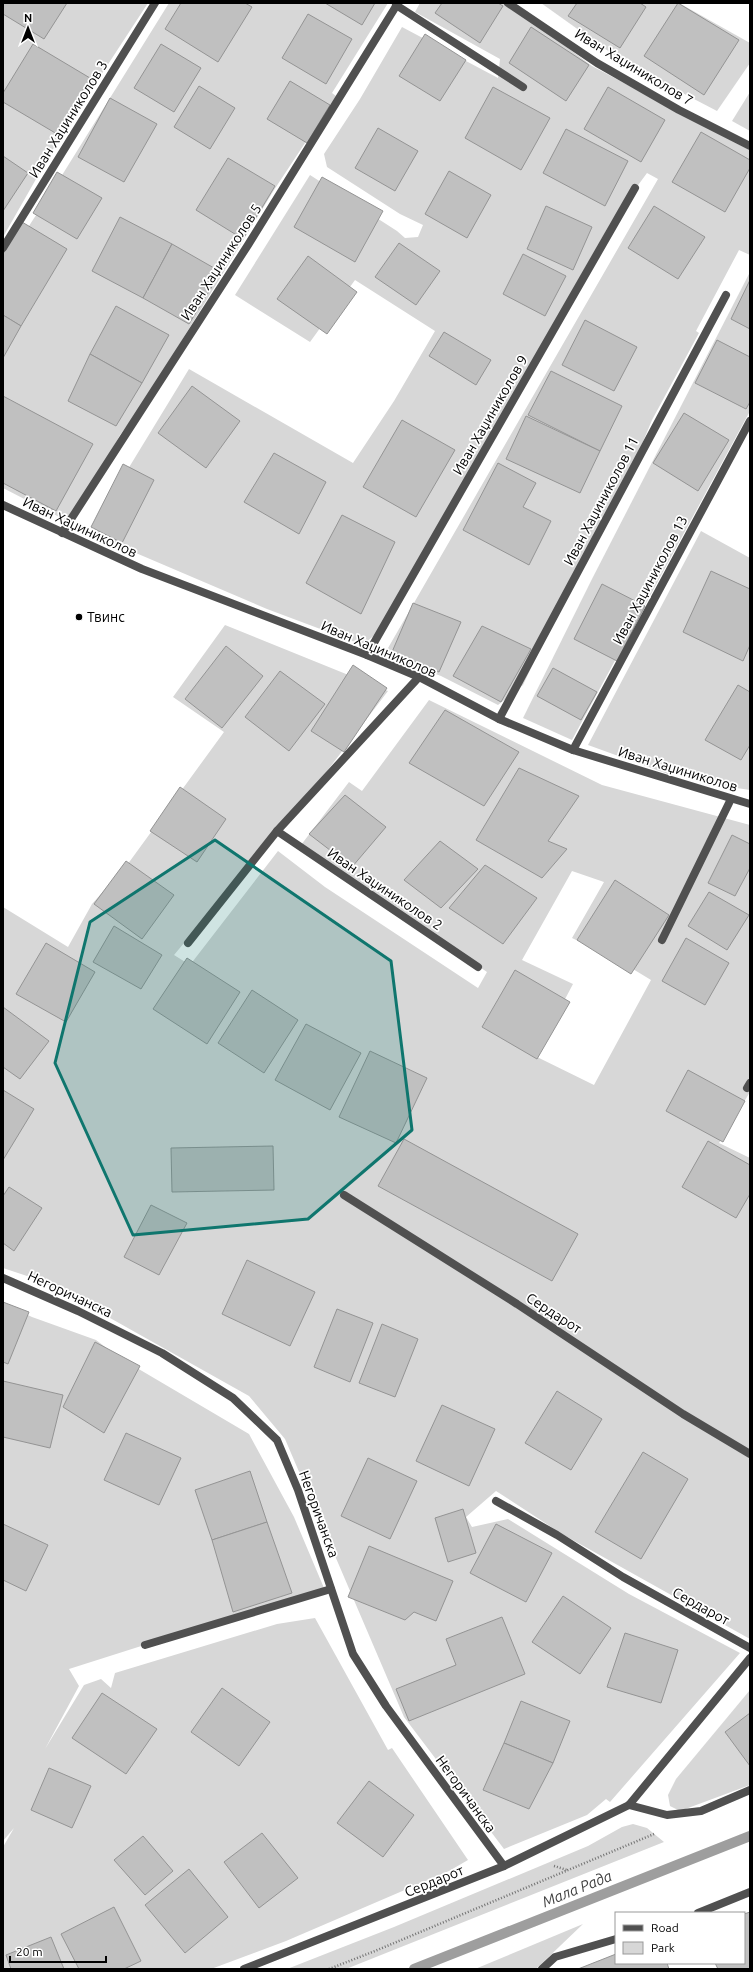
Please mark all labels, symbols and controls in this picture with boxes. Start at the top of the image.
north arrow [8,8,48,48]
text: N [24,12,32,24]
street label: Иван Хаџиниколов 7 [572,25,696,109]
street label: Иван Хаџиниколов 3 [25,57,111,181]
street label: Иван Хаџиниколов 5 [177,201,265,323]
street label: Иван Хаџиниколов 9 [449,352,531,478]
street label: Иван Хаџиниколов 11 [560,434,642,568]
street label: Иван Хаџиниколов [20,494,140,560]
street label: Иван Хаџиниколов 13 [609,513,691,647]
place label: Твинс [87,609,125,625]
marker: Твинс [74,612,84,622]
street label: Иван Хаџиниколов [319,617,439,681]
street label: Иван Хаџиниколов [616,743,740,795]
street label: Иван Хаџиниколов 2 [324,845,446,933]
street label: Негоричанска [25,1267,115,1321]
street label: Сердарот [523,1289,585,1337]
street label: Негоричанска [296,1468,342,1560]
street label: Сердарот [670,1584,732,1628]
street label: Негоричанска [433,1752,499,1836]
street label: Сердарот [402,1862,466,1900]
water label: Мала Рада [540,1867,614,1910]
legend [615,1912,745,1964]
text: Road [651,1921,679,1934]
scale bar [10,1938,106,1964]
text: Park [651,1941,675,1954]
text: 20 m [16,1945,43,1958]

